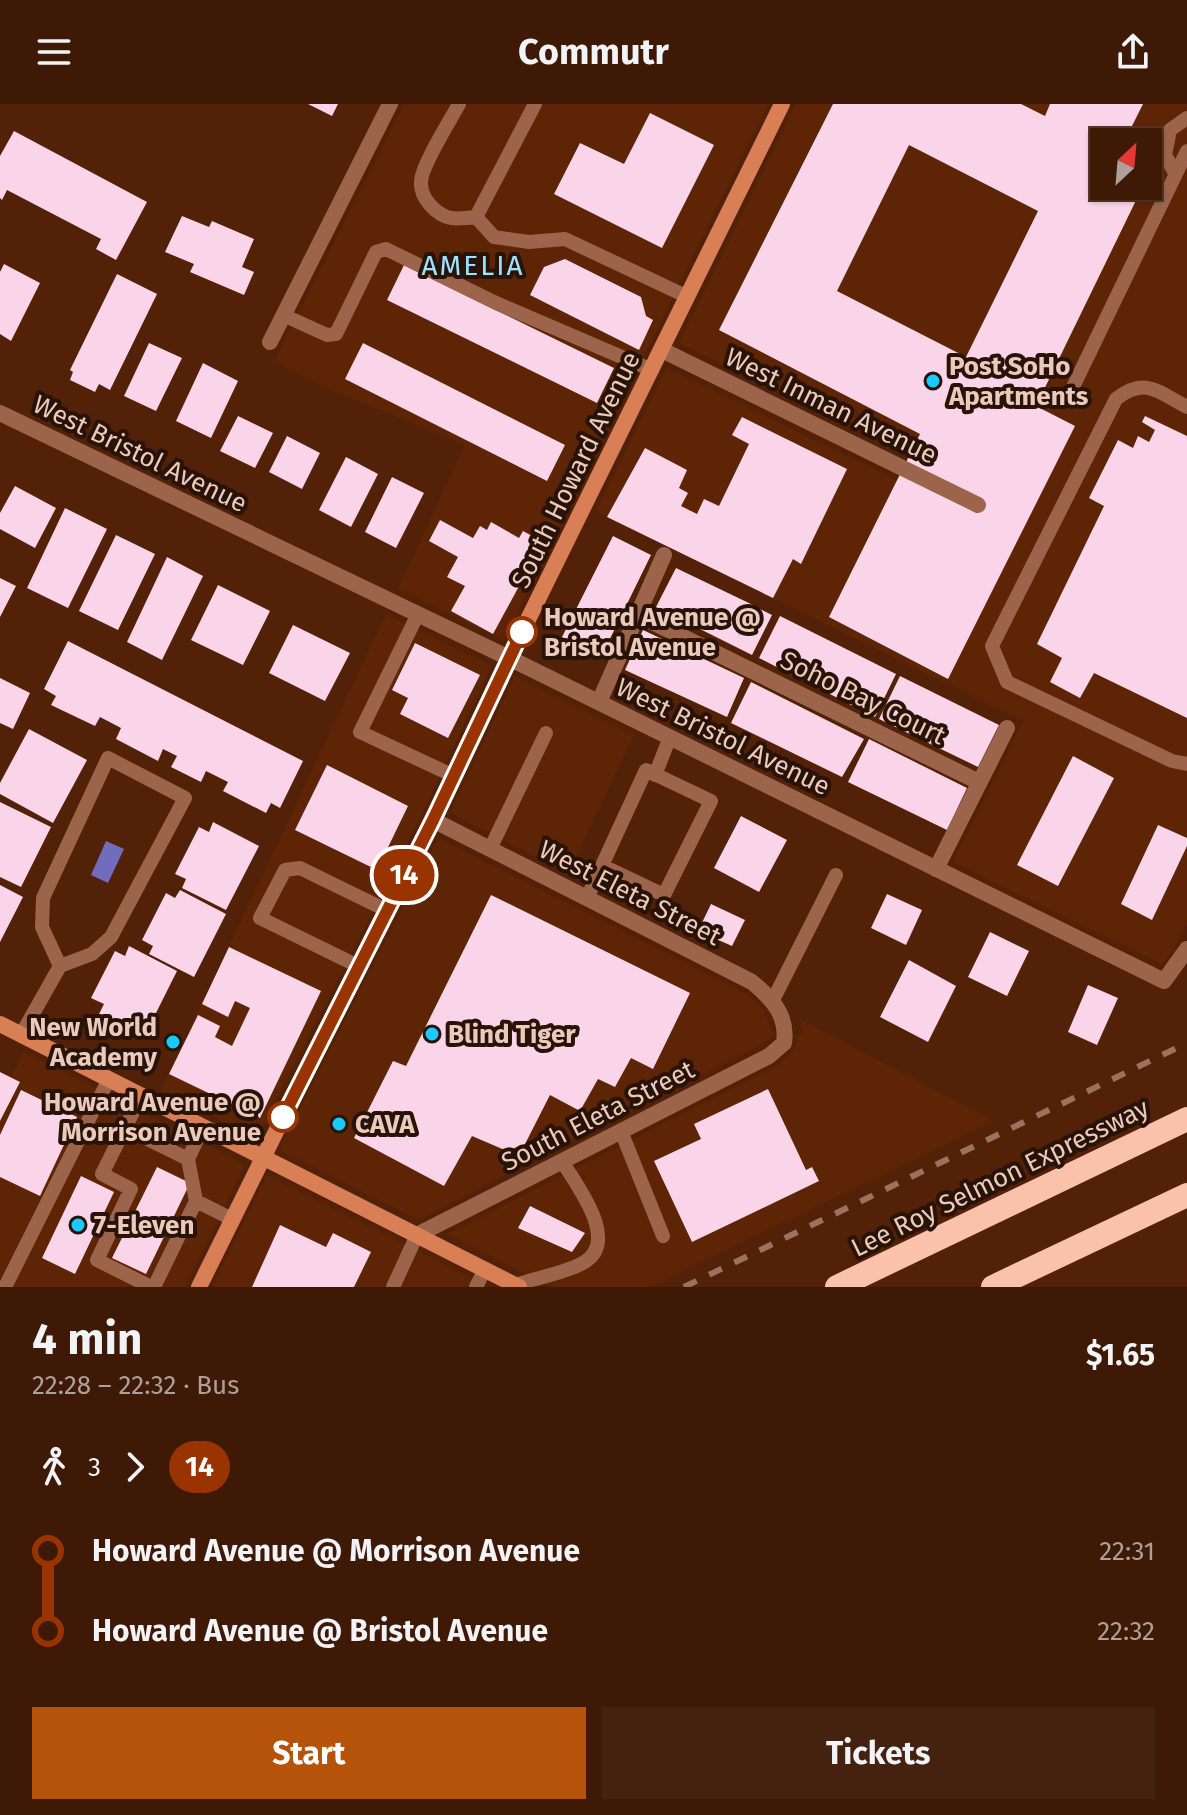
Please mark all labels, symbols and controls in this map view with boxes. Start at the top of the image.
icon: menu [32,30,76,74]
text: Commutr [518,30,669,74]
icon: share [1111,30,1155,74]
north arrow [1090,128,1162,200]
map controls [1090,128,1162,200]
district label: AMELIA [421,249,525,282]
street label: West Inman Avenue [720,341,942,471]
street label: South Howard Avenue [505,347,647,593]
place label: Post SoHo Apartments [948,351,1089,412]
marker: Post SoHo Apartments [924,372,942,390]
street label: West Bristol Avenue [28,389,252,519]
place label: Howard Avenue @ Bristol Avenue [544,602,761,663]
marker: Howard Avenue @ Bristol Avenue [507,617,537,647]
street label: Soho Bay Court [775,645,951,752]
street label: West Bristol Avenue [611,672,835,802]
street label: West Eleta Street [534,834,727,952]
line badge: 14 [368,849,440,901]
text: 14 [390,858,418,891]
place label: New World Academy [29,1012,158,1073]
place label: Blind Tiger [448,1019,576,1050]
marker: Blind Tiger [423,1025,441,1043]
marker: New World Academy [164,1033,182,1051]
street label: South Eleta Street [496,1054,700,1178]
place label: Howard Avenue @ Morrison Avenue [44,1087,261,1148]
street label: Lee Roy Selmon Expressway [846,1092,1154,1264]
marker: Howard Avenue @ Morrison Avenue [268,1102,298,1132]
place label: CAVA [355,1109,415,1140]
marker: CAVA [330,1115,348,1133]
place label: 7-Eleven [94,1210,194,1241]
marker: 7-Eleven [69,1216,87,1234]
text: 4 min [32,1313,142,1366]
text: $1.65 [1086,1337,1155,1373]
text: 22:28 – 22:32 · Bus [32,1370,239,1401]
icon: walk [32,1445,76,1489]
icon: forward [113,1445,157,1489]
text: 14 [185,1450,214,1483]
text: 3 [88,1452,101,1483]
text: Howard Avenue @ Morrison Avenue [92,1533,580,1569]
text: 22:31 [1099,1536,1155,1567]
text: Howard Avenue @ Bristol Avenue [92,1613,548,1649]
text: 22:32 [1097,1616,1155,1647]
button: Start [32,1707,586,1799]
button: Tickets [602,1707,1155,1799]

